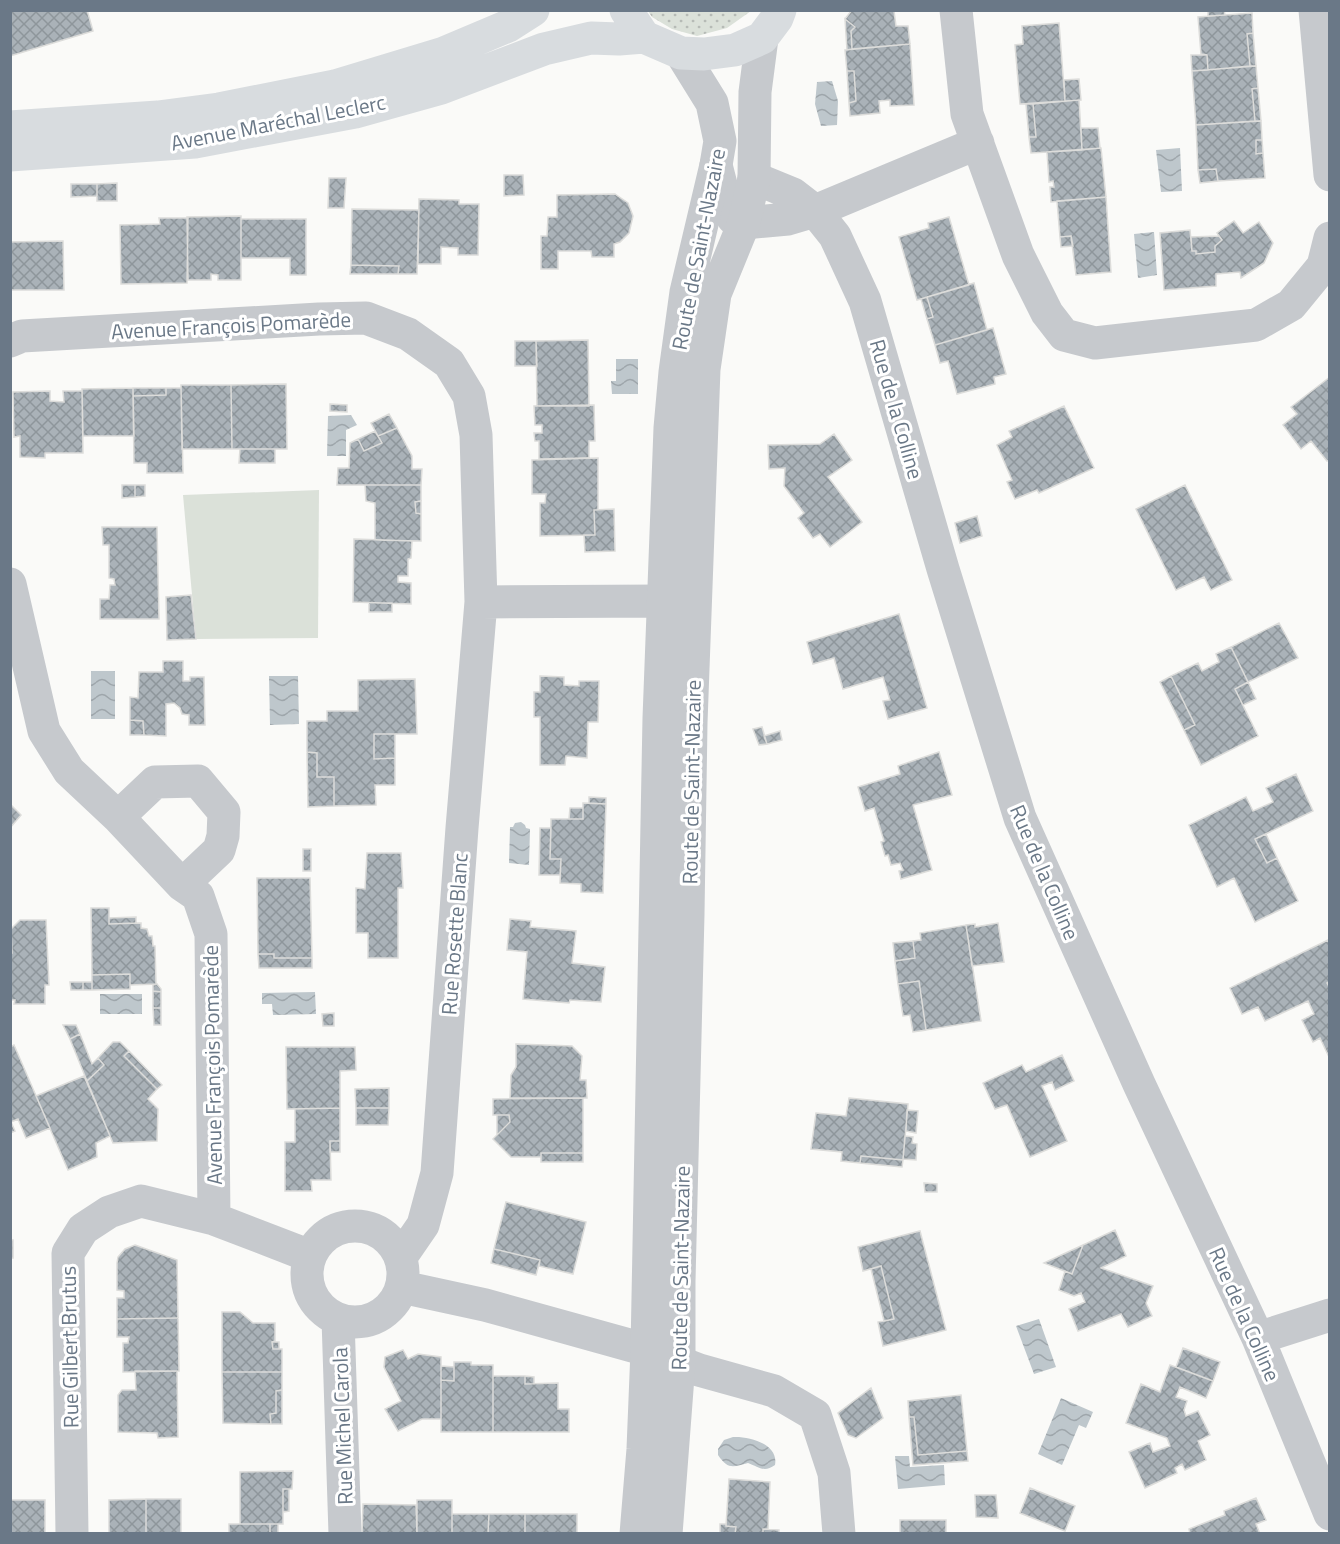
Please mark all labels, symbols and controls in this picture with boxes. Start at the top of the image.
street label: Avenue Maréchal Leclerc [168,86,388,158]
street label: Route de Saint-Nazaire [663,145,733,353]
street label: Avenue François Pomarède [110,303,352,347]
street label: Rue de la Colline [862,335,932,483]
street label: Route de Saint-Nazaire [673,679,709,885]
street label: Rue de la Colline [1002,799,1088,945]
street label: Rue Rosette Blanc [432,852,476,1016]
street label: Avenue François Pomarède [194,945,230,1185]
street label: Route de Saint-Nazaire [662,1165,698,1371]
street label: Rue de la Colline [1201,1242,1289,1386]
street label: Rue Gilbert Brutus [52,1266,86,1428]
street label: Rue Michel Carola [323,1346,361,1505]

